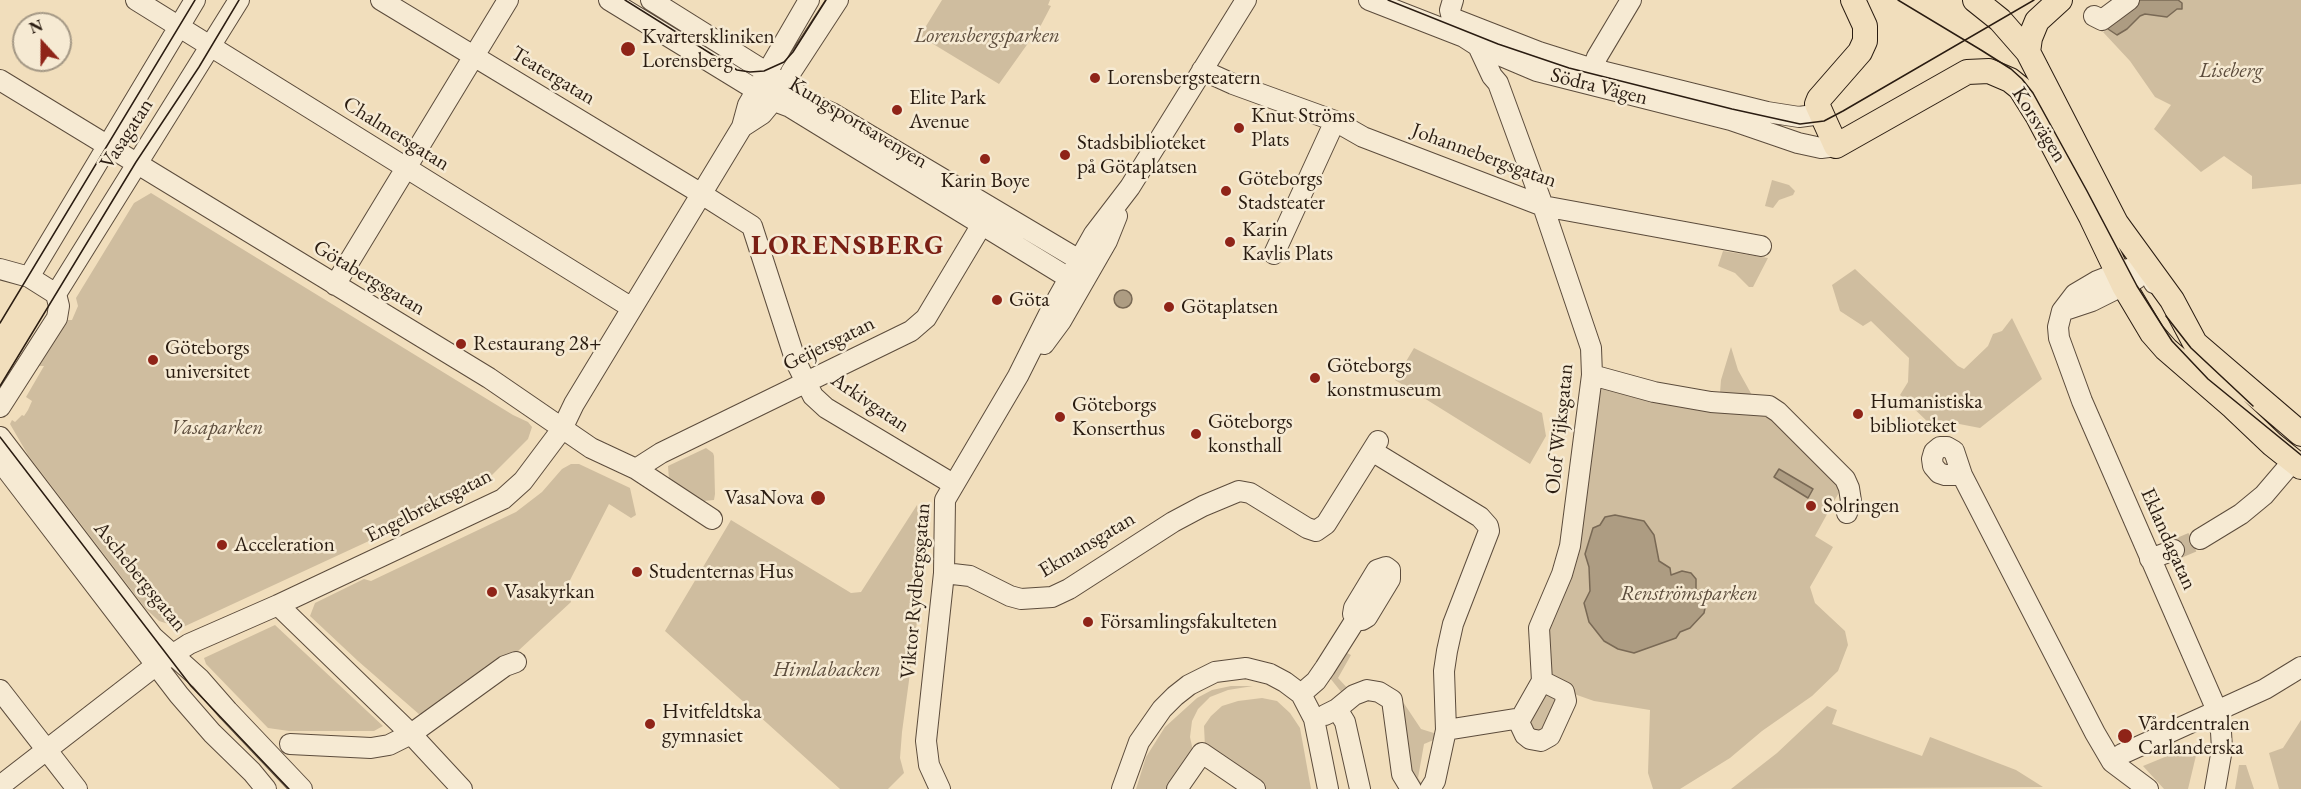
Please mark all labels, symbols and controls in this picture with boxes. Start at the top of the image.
north arrow [12,12,72,72]
text: N [26,14,46,39]
park label: Lorensbergsparken [914,23,1060,49]
place label: Kvarterskliniken Lorensberg [642,24,775,74]
marker: Kvarterskliniken Lorensberg [619,40,637,58]
street label: Teatergatan [506,41,600,111]
park label: Liseberg [2199,58,2263,84]
street label: Södra Vägen [1548,63,1650,111]
place label: Lorensbergsteatern [1107,65,1261,91]
marker: Lorensbergsteatern [1088,71,1102,85]
street label: Kungsportsavenyen [784,72,932,174]
street label: Korsvägen [2006,83,2072,167]
place label: Elite Park Avenue [909,85,986,135]
street label: Chalmersgatan [338,91,454,177]
street label: Vasagatan [95,94,159,174]
marker: Elite Park Avenue [890,103,904,117]
place label: Knut Ströms Plats [1251,103,1355,153]
street label: Johannebergsgatan [1408,118,1560,194]
marker: Knut Ströms Plats [1232,121,1246,135]
place label: Stadsbiblioteket på Götaplatsen [1077,130,1206,180]
marker: Stadsbiblioteket på Götaplatsen [1058,148,1072,162]
marker: Karin Boye [978,152,992,166]
place label: Göteborgs Stadsteater [1238,166,1325,216]
place label: Karin Boye [940,168,1030,194]
marker: Göteborgs Stadsteater [1219,184,1233,198]
place label: Karin Kavlis Plats [1242,217,1333,267]
district label: LORENSBERG [751,231,945,263]
street label: Götabergsgatan [308,235,430,321]
marker: Karin Kavlis Plats [1223,235,1237,249]
place label: Göta [1009,287,1050,313]
marker: Göta [990,293,1004,307]
place label: Götaplatsen [1181,294,1278,320]
marker: Götaplatsen [1162,300,1176,314]
street label: Geijersgatan [779,311,879,377]
place label: Restaurang 28+ [473,331,601,357]
place label: Göteborgs universitet [165,335,250,385]
marker: Restaurang 28+ [454,337,468,351]
marker: Göteborgs universitet [146,353,160,367]
place label: Göteborgs konstmuseum [1327,353,1441,403]
street label: Olof Wijksgatan [1541,362,1579,496]
street label: Arkivgatan [826,368,914,438]
marker: Göteborgs konstmuseum [1308,371,1322,385]
place label: Humanistiska biblioteket [1870,389,1983,439]
place label: Göteborgs Konserthus [1072,392,1165,442]
marker: Humanistiska biblioteket [1851,407,1865,421]
place label: Göteborgs konsthall [1208,409,1293,459]
marker: Göteborgs Konserthus [1053,410,1067,424]
park label: Vasaparken [171,415,263,441]
marker: Göteborgs konsthall [1189,427,1203,441]
street label: Engelbrektsgatan [362,463,496,549]
street label: Eklandagatan [2134,484,2202,594]
place label: VasaNova [724,485,804,511]
marker: VasaNova [809,489,827,507]
place label: Solringen [1823,493,1900,519]
marker: Solringen [1804,499,1818,513]
street label: Viktor Rydbergsgatan [896,502,936,680]
street label: Ekmansgatan [1034,506,1140,584]
street label: Aschebergsgatan [88,517,192,637]
place label: Acceleration [234,532,335,558]
marker: Acceleration [215,538,229,552]
place label: Studenternas Hus [649,559,793,585]
marker: Studenternas Hus [630,565,644,579]
place label: Vasakyrkan [504,579,595,605]
park label: Renströmsparken [1620,581,1758,607]
marker: Vasakyrkan [485,585,499,599]
place label: Församlingsfakulteten [1100,609,1277,635]
marker: Församlingsfakulteten [1081,615,1095,629]
park label: Himlabacken [773,657,881,683]
place label: Hvitfeldtska gymnasiet [662,699,762,749]
place label: Vårdcentralen Carlanderska [2138,711,2250,761]
marker: Hvitfeldtska gymnasiet [643,717,657,731]
marker: Vårdcentralen Carlanderska [2116,727,2134,745]

